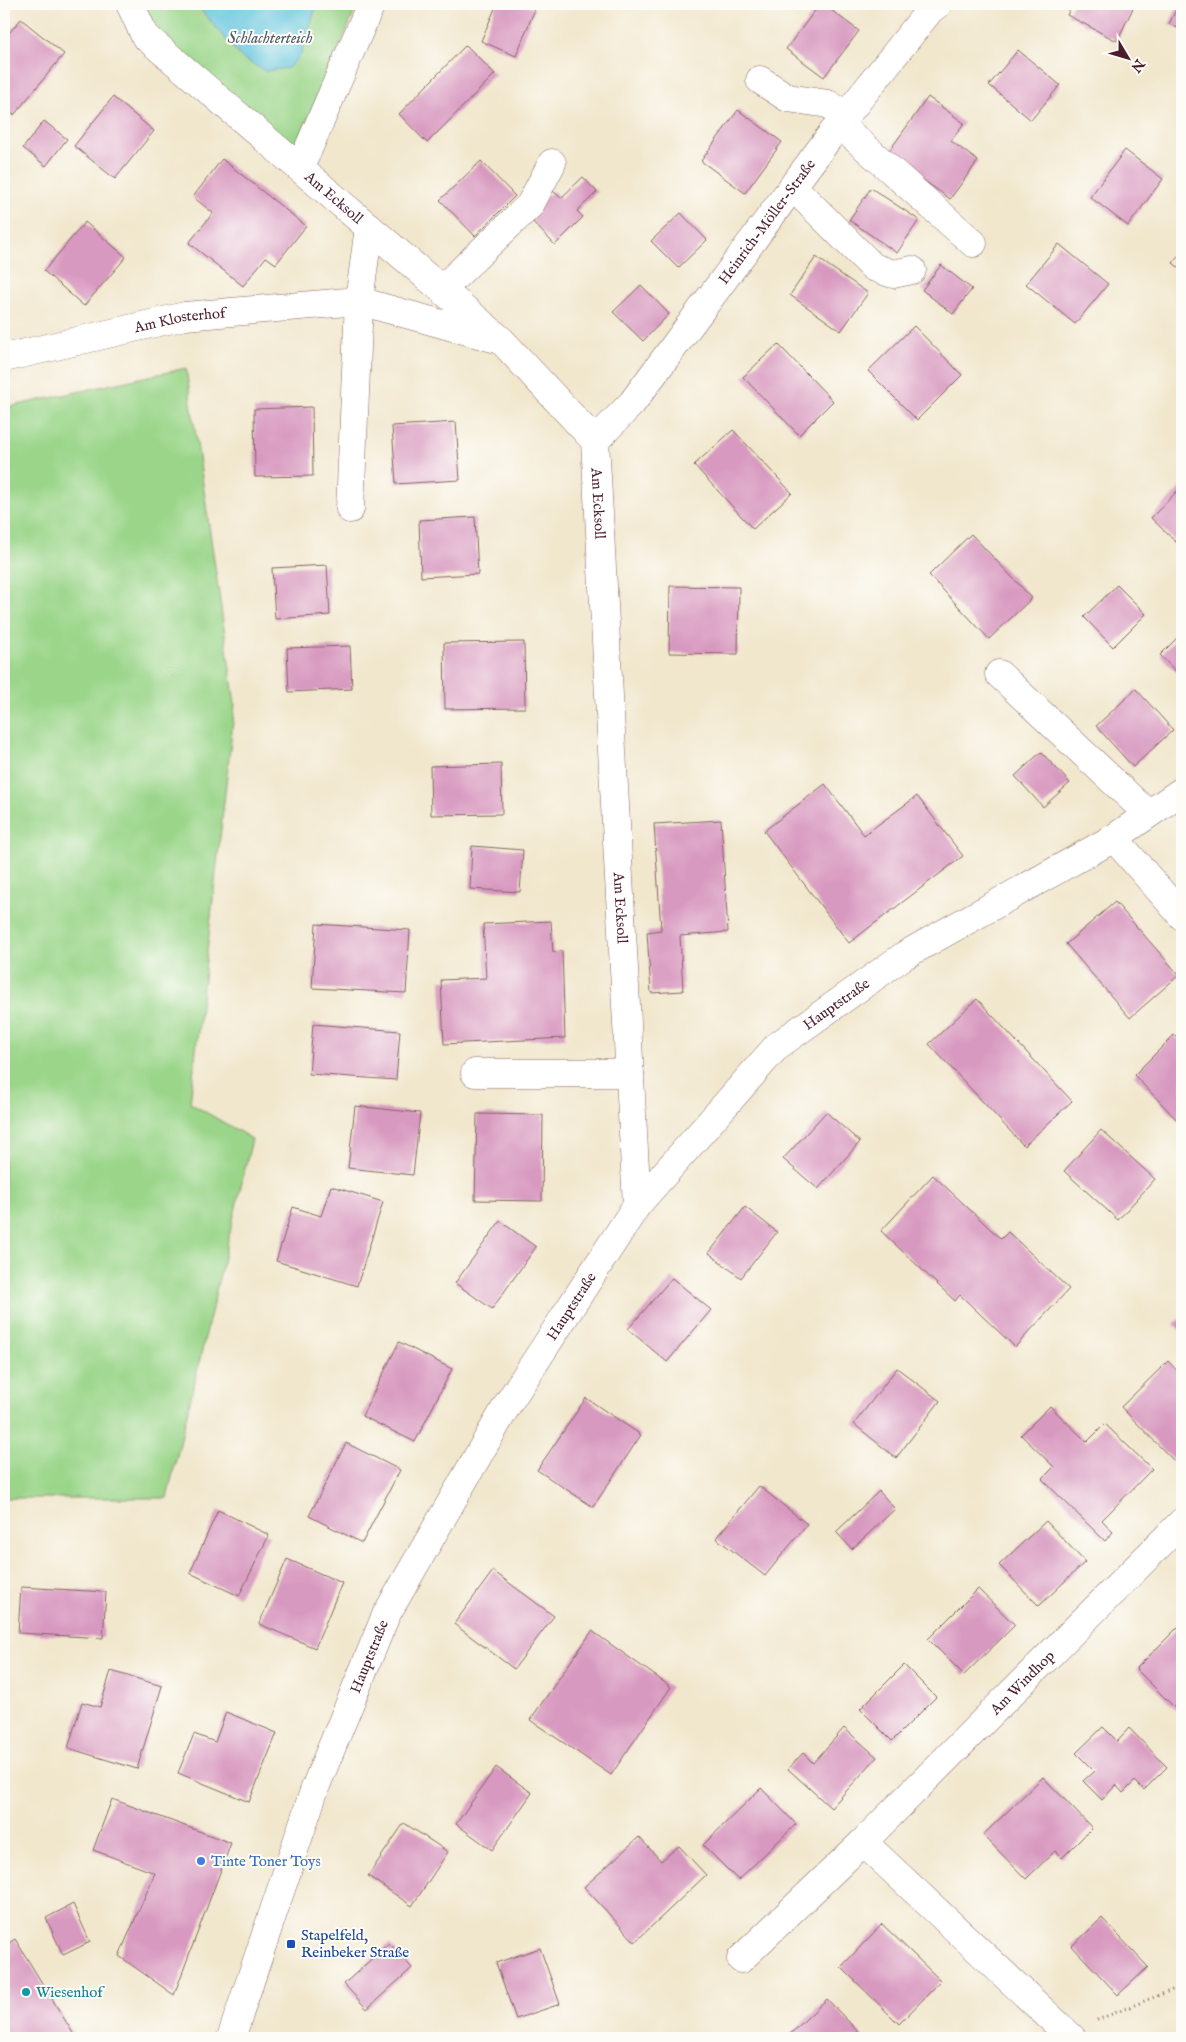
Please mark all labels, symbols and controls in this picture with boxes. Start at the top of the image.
water label: Schlachterteich [228,29,313,49]
north arrow [1104,32,1154,82]
text: N [1127,54,1149,76]
street label: Heinrich-Möller-Straße [714,155,820,288]
street label: Am Ecksoll [300,167,368,229]
street label: Am Klosterhof [131,303,229,338]
street label: Am Ecksoll [586,466,609,541]
street label: Am Ecksoll [609,871,632,945]
street label: Hauptstraße [799,974,874,1035]
street label: Hauptstraße [543,1269,601,1344]
street label: Hauptstraße [346,1617,393,1696]
street label: Am Windhop [986,1646,1059,1720]
place label: Tinte Toner Toys [211,1852,321,1871]
marker: Tinte Toner Toys [195,1855,207,1867]
place label: Stapelfeld, Reinbeker Straße [301,1926,409,1962]
marker: Stapelfeld, Reinbeker Straße [285,1938,297,1950]
place label: Wiesenhof [36,1983,105,2002]
marker: Wiesenhof [20,1986,32,1998]

